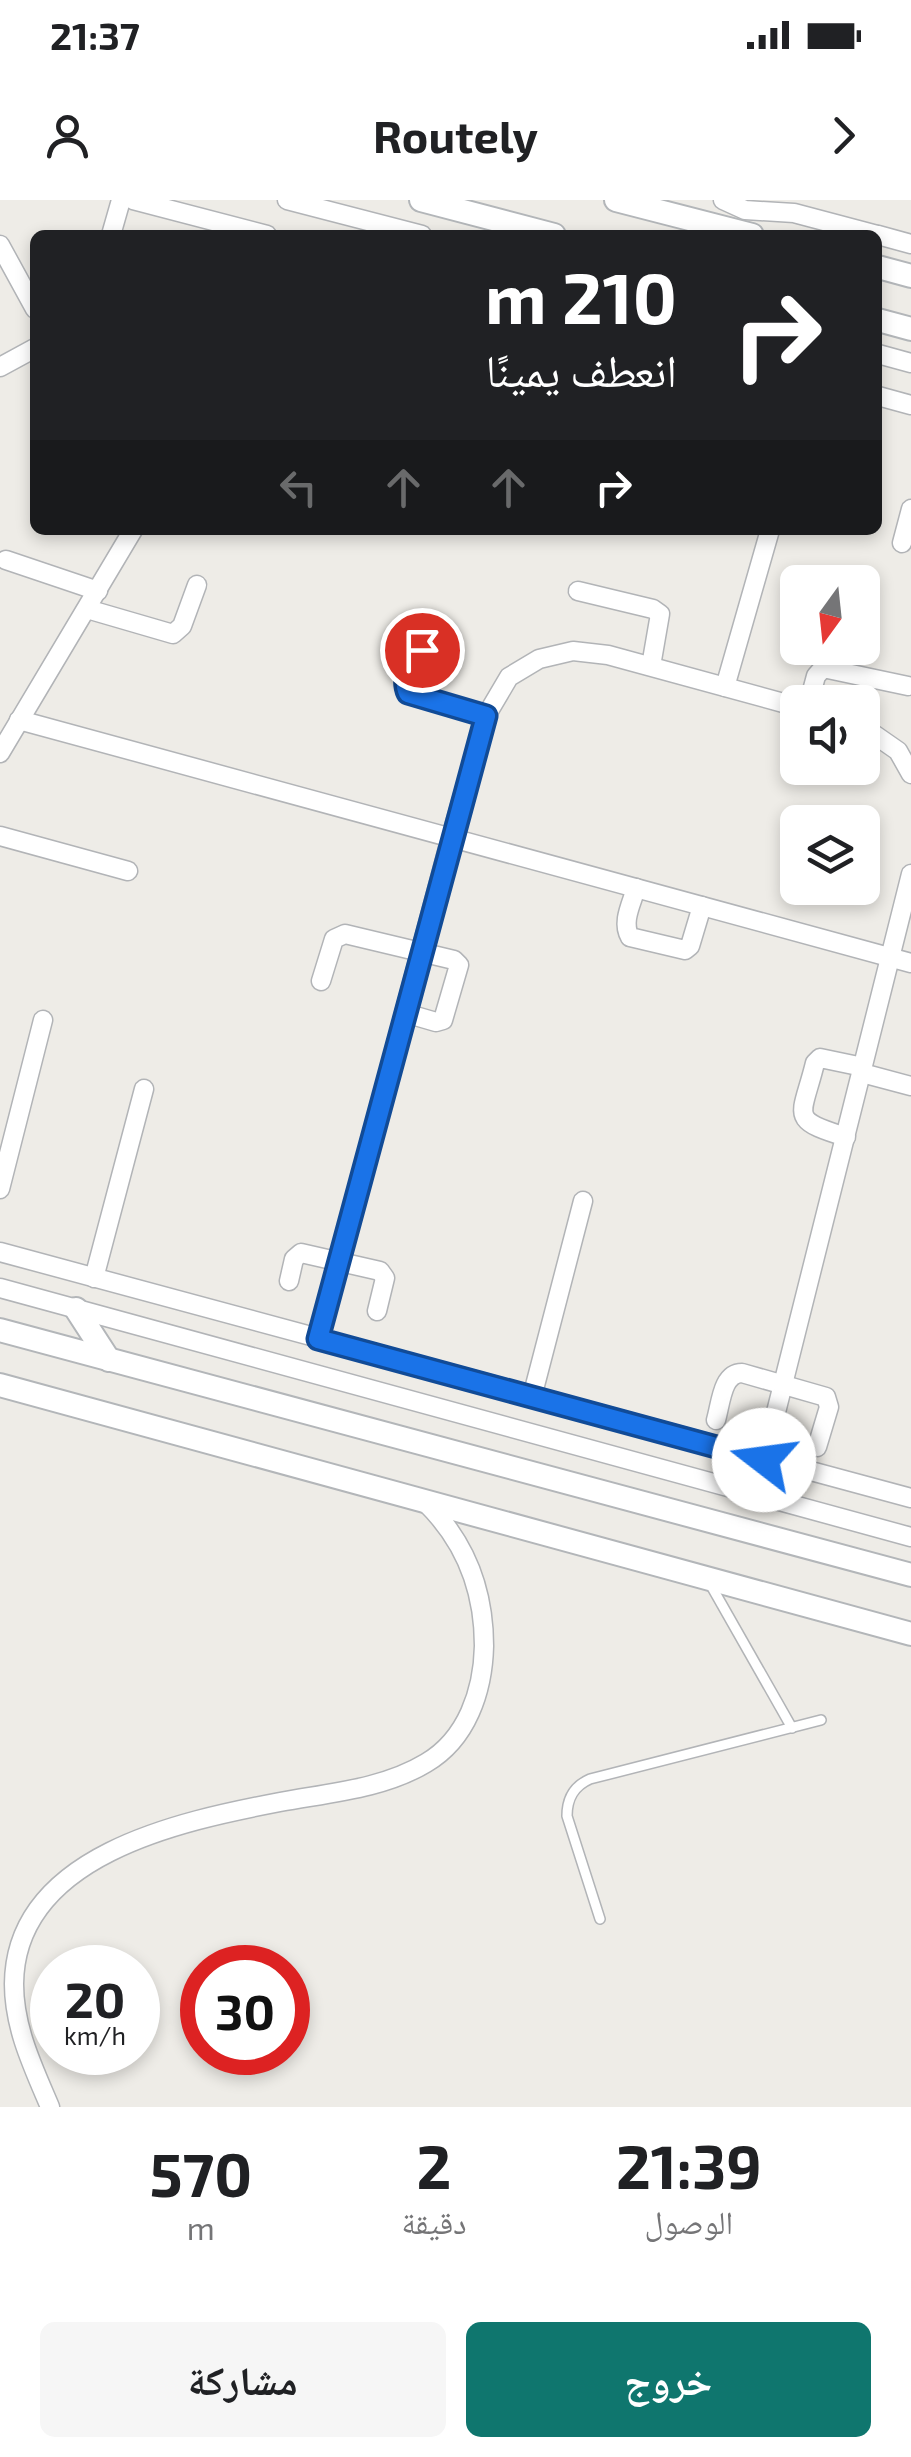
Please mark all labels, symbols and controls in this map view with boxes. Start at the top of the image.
text: 21:37 [50,12,140,58]
icon: person [40,108,95,163]
text: Routely [373,108,538,162]
icon: forward [816,108,871,163]
text: 210 m [485,254,677,338]
icon: right [712,270,842,400]
text: انعطف يمينًا [485,342,677,396]
icon: left [271,460,326,515]
icon: ahead [376,460,431,515]
icon: ahead [481,460,536,515]
icon: right [586,460,641,515]
north arrow [780,565,880,665]
map controls [780,565,880,905]
pin [380,608,465,693]
icon: arrive [395,623,450,678]
button: sound [780,685,880,785]
button: layers [780,805,880,905]
position arrow [712,1408,816,1512]
speed limit sign: 30 [180,1945,310,2075]
text: 20 [65,1968,125,2028]
text: km/h [64,2020,126,2050]
text: 2 [417,2129,451,2201]
text: 21:39 [616,2129,762,2201]
text: 570 [149,2137,252,2209]
text: دقيقة [402,2202,467,2240]
text: الوصول [645,2202,733,2240]
text: m [187,2208,215,2246]
button: مشاركة [40,2322,446,2437]
button: خروج [466,2322,871,2437]

